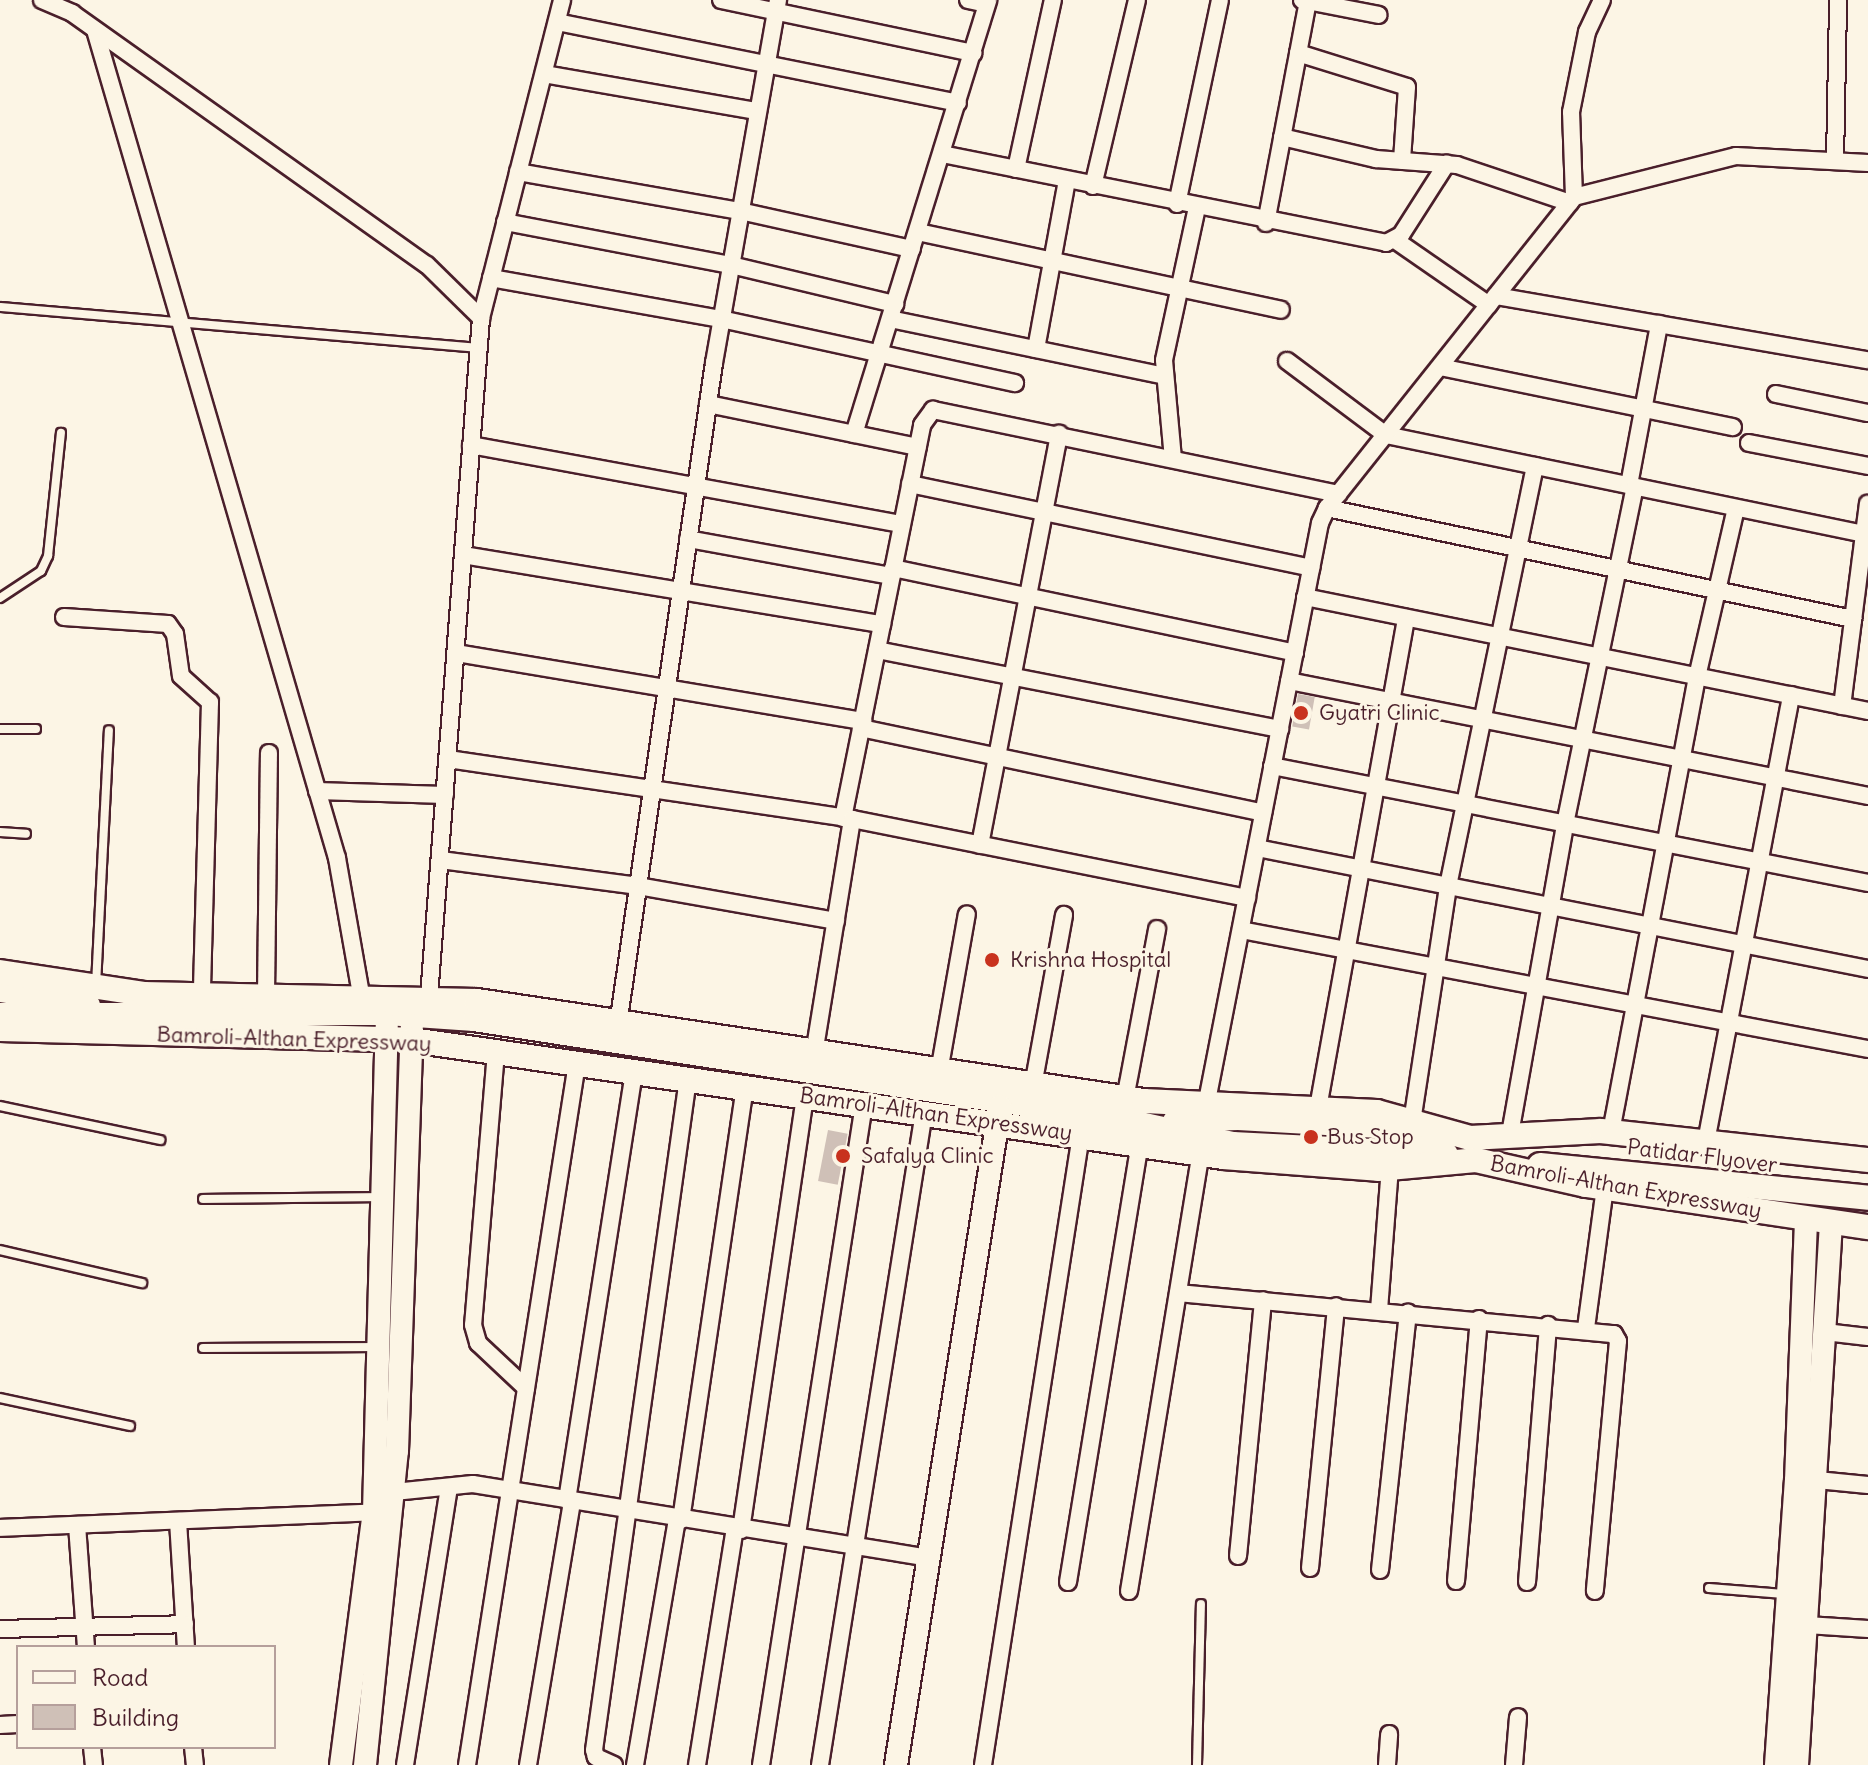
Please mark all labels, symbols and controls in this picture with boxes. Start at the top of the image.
place label: Gyatri Clinic [1319,700,1440,726]
marker: Gyatri Clinic [1290,702,1312,724]
place label: Krishna Hospital [1010,947,1171,973]
marker: Krishna Hospital [981,949,1003,971]
street label: Bamroli-Althan Expressway [156,1021,432,1057]
street label: Bamroli-Althan Expressway [798,1082,1074,1146]
place label: Bus Stop [1327,1124,1414,1150]
marker: Bus Stop [1302,1128,1320,1146]
street label: Patidar Flyover [1625,1134,1779,1178]
place label: Safalya Clinic [861,1143,994,1169]
marker: Safalya Clinic [832,1145,854,1167]
street label: Bamroli-Althan Expressway [1488,1150,1764,1224]
legend [16,1645,276,1749]
text: Road [92,1662,148,1692]
text: Building [92,1702,179,1732]

